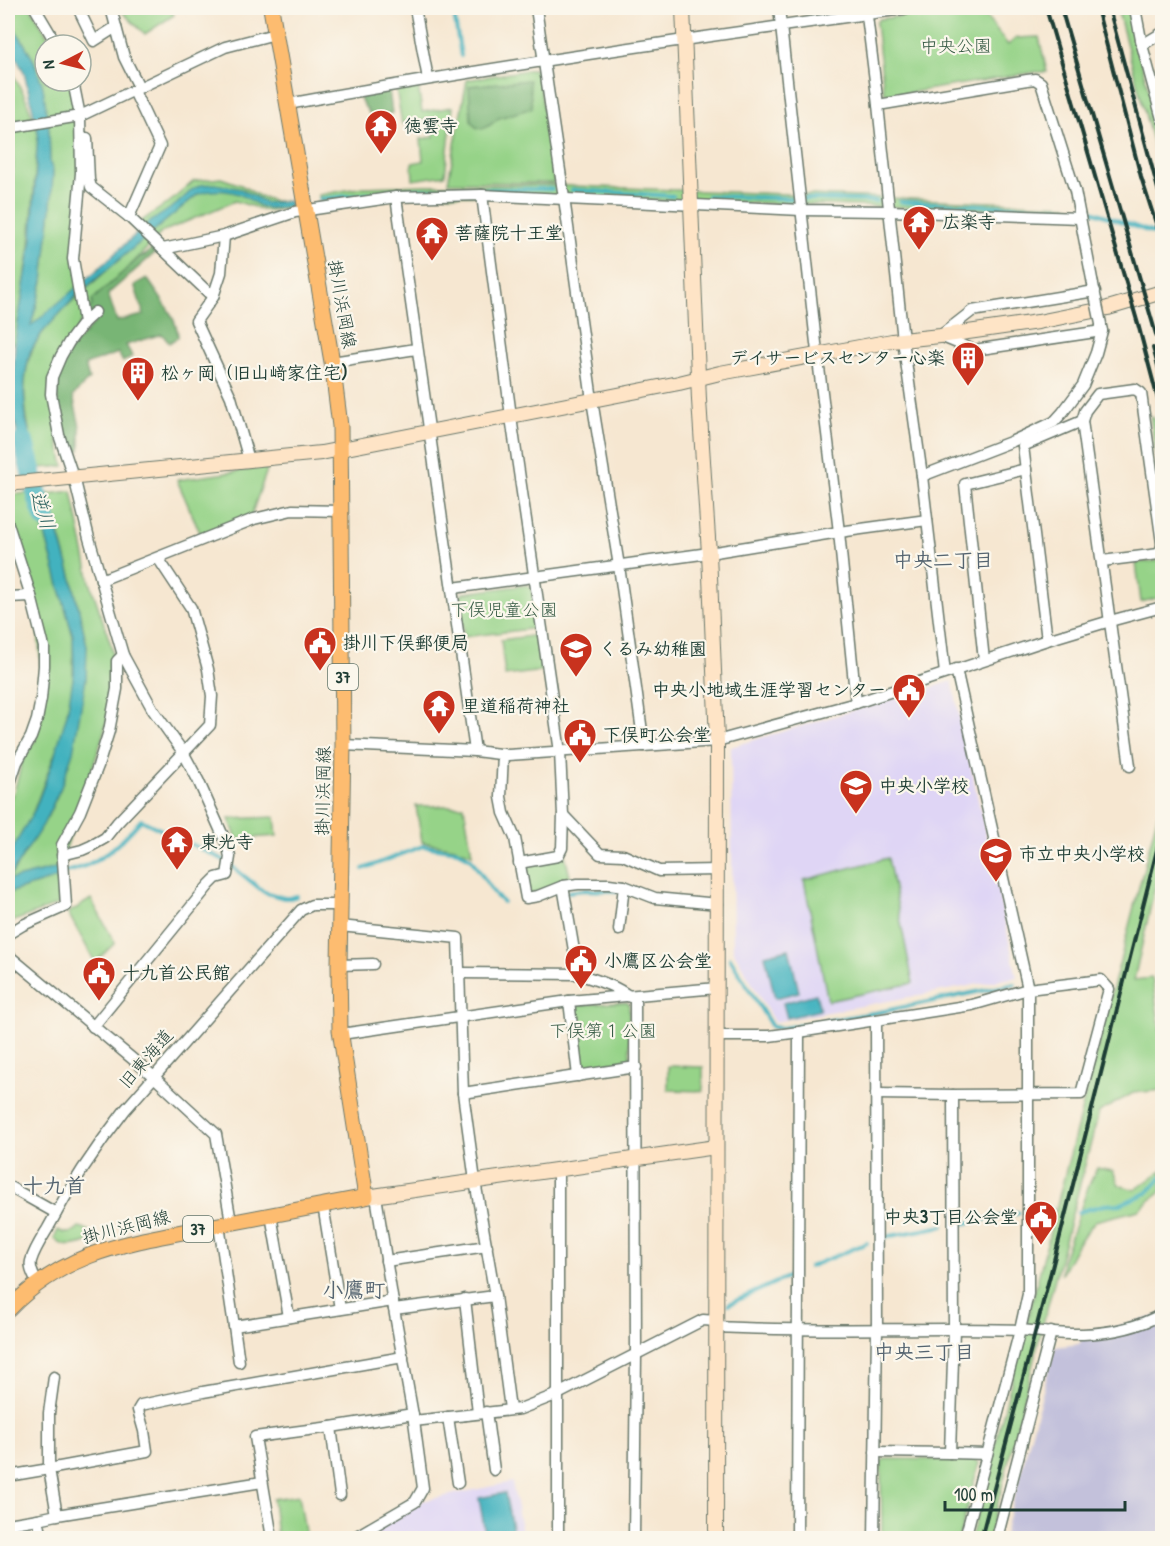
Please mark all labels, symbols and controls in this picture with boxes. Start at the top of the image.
north arrow [33,33,93,93]
park label: 中央公園 [920,33,992,58]
text: N [37,59,60,70]
temple icon: 徳雲寺 [363,108,399,155]
place label: 徳雲寺 [404,113,458,138]
temple icon: 広楽寺 [901,204,937,251]
place label: 広楽寺 [942,209,996,234]
temple icon: 菩薩院十王堂 [414,215,450,262]
place label: 菩薩院十王堂 [455,220,563,245]
street label: 掛川浜岡線 [322,257,363,350]
building icon: デイサービスセンター心楽 [950,340,986,387]
place label: デイサービスセンター心楽 [730,345,945,370]
building icon: 松ヶ岡（旧山﨑家住宅) [120,355,156,402]
place label: 松ヶ岡（旧山﨑家住宅) [161,360,348,385]
water label: 逆川 [25,487,62,533]
district label: 中央二丁目 [893,546,993,573]
park label: 下俣児童公園 [450,597,558,622]
public building icon: 掛川下俣郵便局 [302,625,338,672]
place label: 掛川下俣郵便局 [343,630,469,655]
school or university icon: くるみ幼稚園 [558,631,594,678]
place label: くるみ幼稚園 [599,636,707,661]
road number: 37 [328,664,358,690]
public building icon: 中央小地域生涯学習センター [891,672,927,719]
place label: 中央小地域生涯学習センター [652,677,886,702]
temple icon: 里道稲荷神社 [421,688,457,735]
place label: 里道稲荷神社 [462,693,570,718]
public building icon: 下俣町公会堂 [562,717,598,764]
place label: 下俣町公会堂 [603,722,711,747]
street label: 掛川浜岡線 [309,746,336,836]
school or university icon: 中央小学校 [838,768,874,815]
place label: 中央小学校 [879,773,969,798]
temple icon: 東光寺 [159,824,195,871]
place label: 東光寺 [200,829,254,854]
school or university icon: 市立中央小学校 [978,836,1014,883]
place label: 市立中央小学校 [1019,841,1145,866]
public building icon: 小鷹区公会堂 [563,943,599,990]
place label: 小鷹区公会堂 [604,948,712,973]
public building icon: 十九首公民館 [81,955,117,1002]
place label: 十九首公民館 [122,960,230,985]
park label: 下俣第１公園 [549,1018,657,1043]
street label: 旧東海道 [113,1023,179,1094]
district label: 十九首 [23,1171,86,1200]
public building icon: 中央3丁目公会堂 [1023,1199,1059,1246]
street label: 掛川浜岡線 [79,1203,173,1250]
place label: 中央3丁目公会堂 [884,1204,1018,1229]
road number: 37 [183,1216,213,1242]
district label: 小鷹町 [323,1275,386,1304]
district label: 中央三丁目 [874,1338,974,1365]
scale bar [945,1474,1125,1512]
text: 100 m [954,1482,993,1507]

